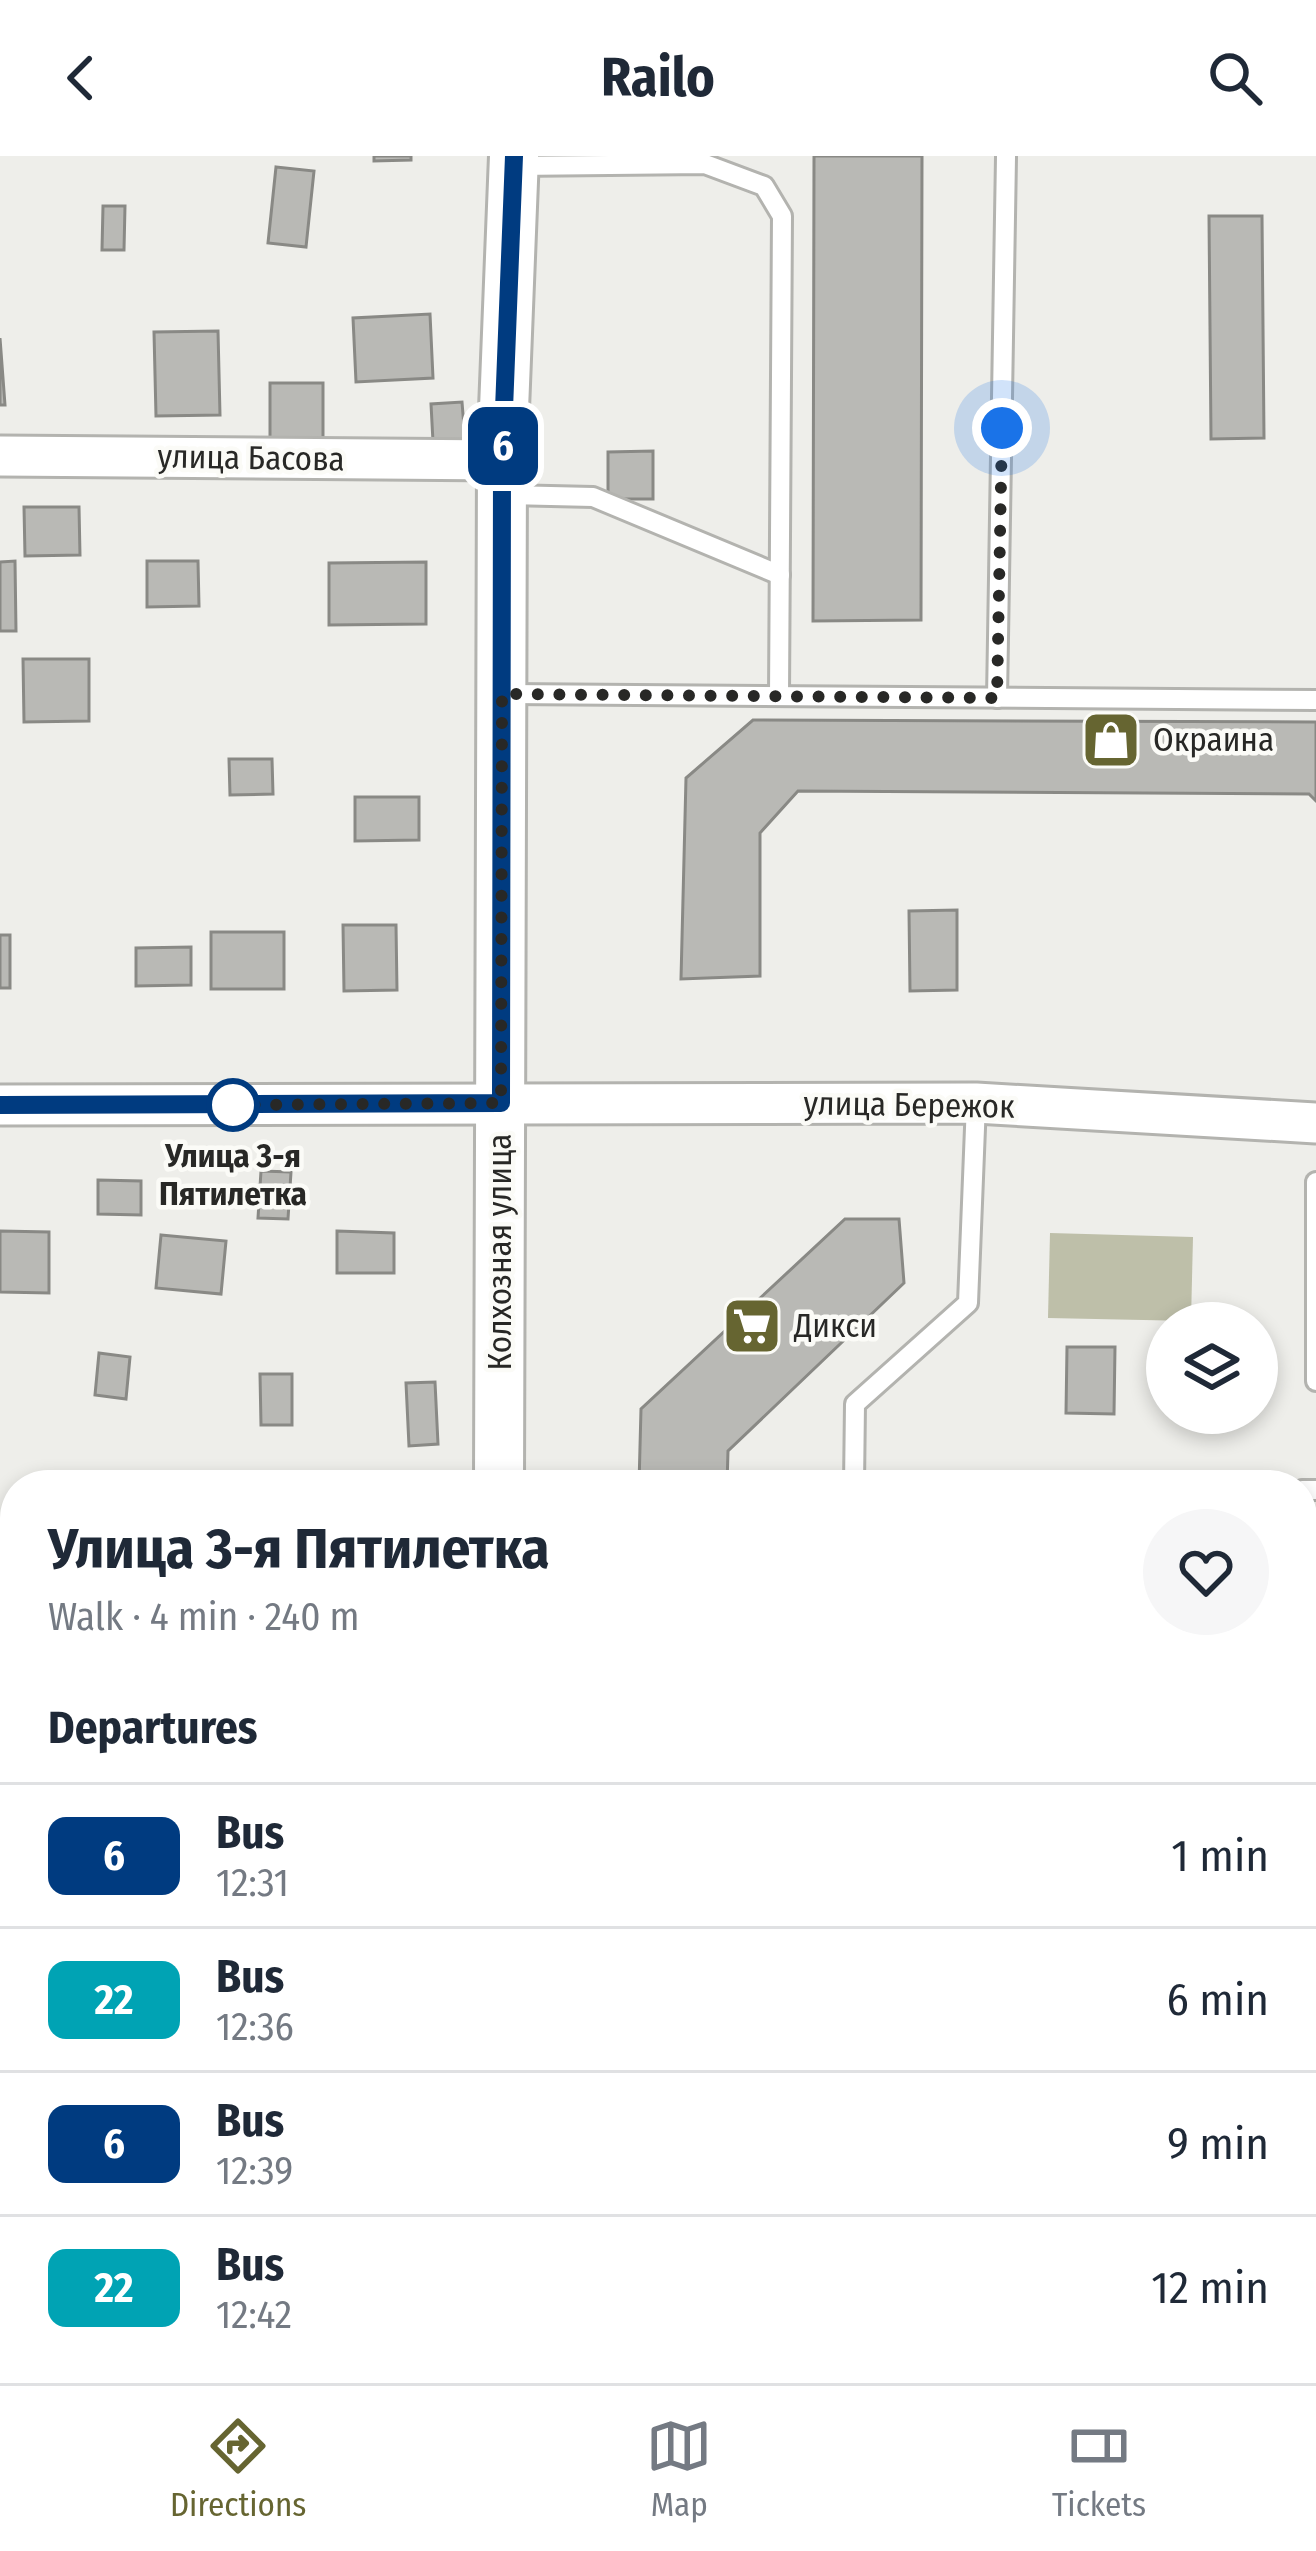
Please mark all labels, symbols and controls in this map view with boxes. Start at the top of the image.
icon: back [48,45,114,111]
icon: search [1202,45,1268,111]
text: Railo [601,46,715,110]
your location [972,398,1032,458]
line badge: 6 [464,407,542,485]
text: 6 [492,421,514,471]
street label: улица Басова [157,436,345,480]
shop icon: Окраина [1080,709,1142,771]
place label: Окраина [1153,720,1274,760]
marker: Улица 3-я Пятилетка [208,1080,258,1130]
street label: улица Бережок [803,1083,1015,1127]
street label: Колхозная улица [480,1133,520,1371]
place label: Улица 3-я Пятилетка [159,1136,307,1214]
supermarket icon: Дикси [721,1295,783,1357]
map controls [1146,1302,1278,1434]
button: layers [1146,1302,1278,1434]
place label: Дикси [793,1306,877,1346]
button: heart [1143,1509,1269,1635]
text: Улица 3-я Пятилетка [48,1515,550,1583]
text: Walk · 4 min · 240 m [48,1594,360,1640]
text: Departures [48,1701,257,1755]
text: Bus [216,1806,284,1860]
text: 1 min [1171,1829,1269,1883]
text: 6 [103,1831,125,1881]
text: 12:31 [216,1860,289,1906]
text: Bus [216,1950,284,2004]
text: 6 min [1166,1973,1269,2027]
text: 22 [95,1975,133,2025]
text: 12:36 [216,2004,294,2050]
text: Bus [216,2094,284,2148]
text: 9 min [1167,2117,1269,2171]
text: 6 [103,2119,125,2169]
text: 12:39 [216,2148,293,2194]
text: Bus [216,2238,284,2292]
text: 12 min [1151,2261,1269,2315]
text: 22 [95,2263,133,2313]
text: 12:42 [216,2292,292,2338]
tab: Directions [170,2413,306,2525]
tab: Map [646,2413,712,2525]
tab: Tickets [1052,2413,1146,2525]

